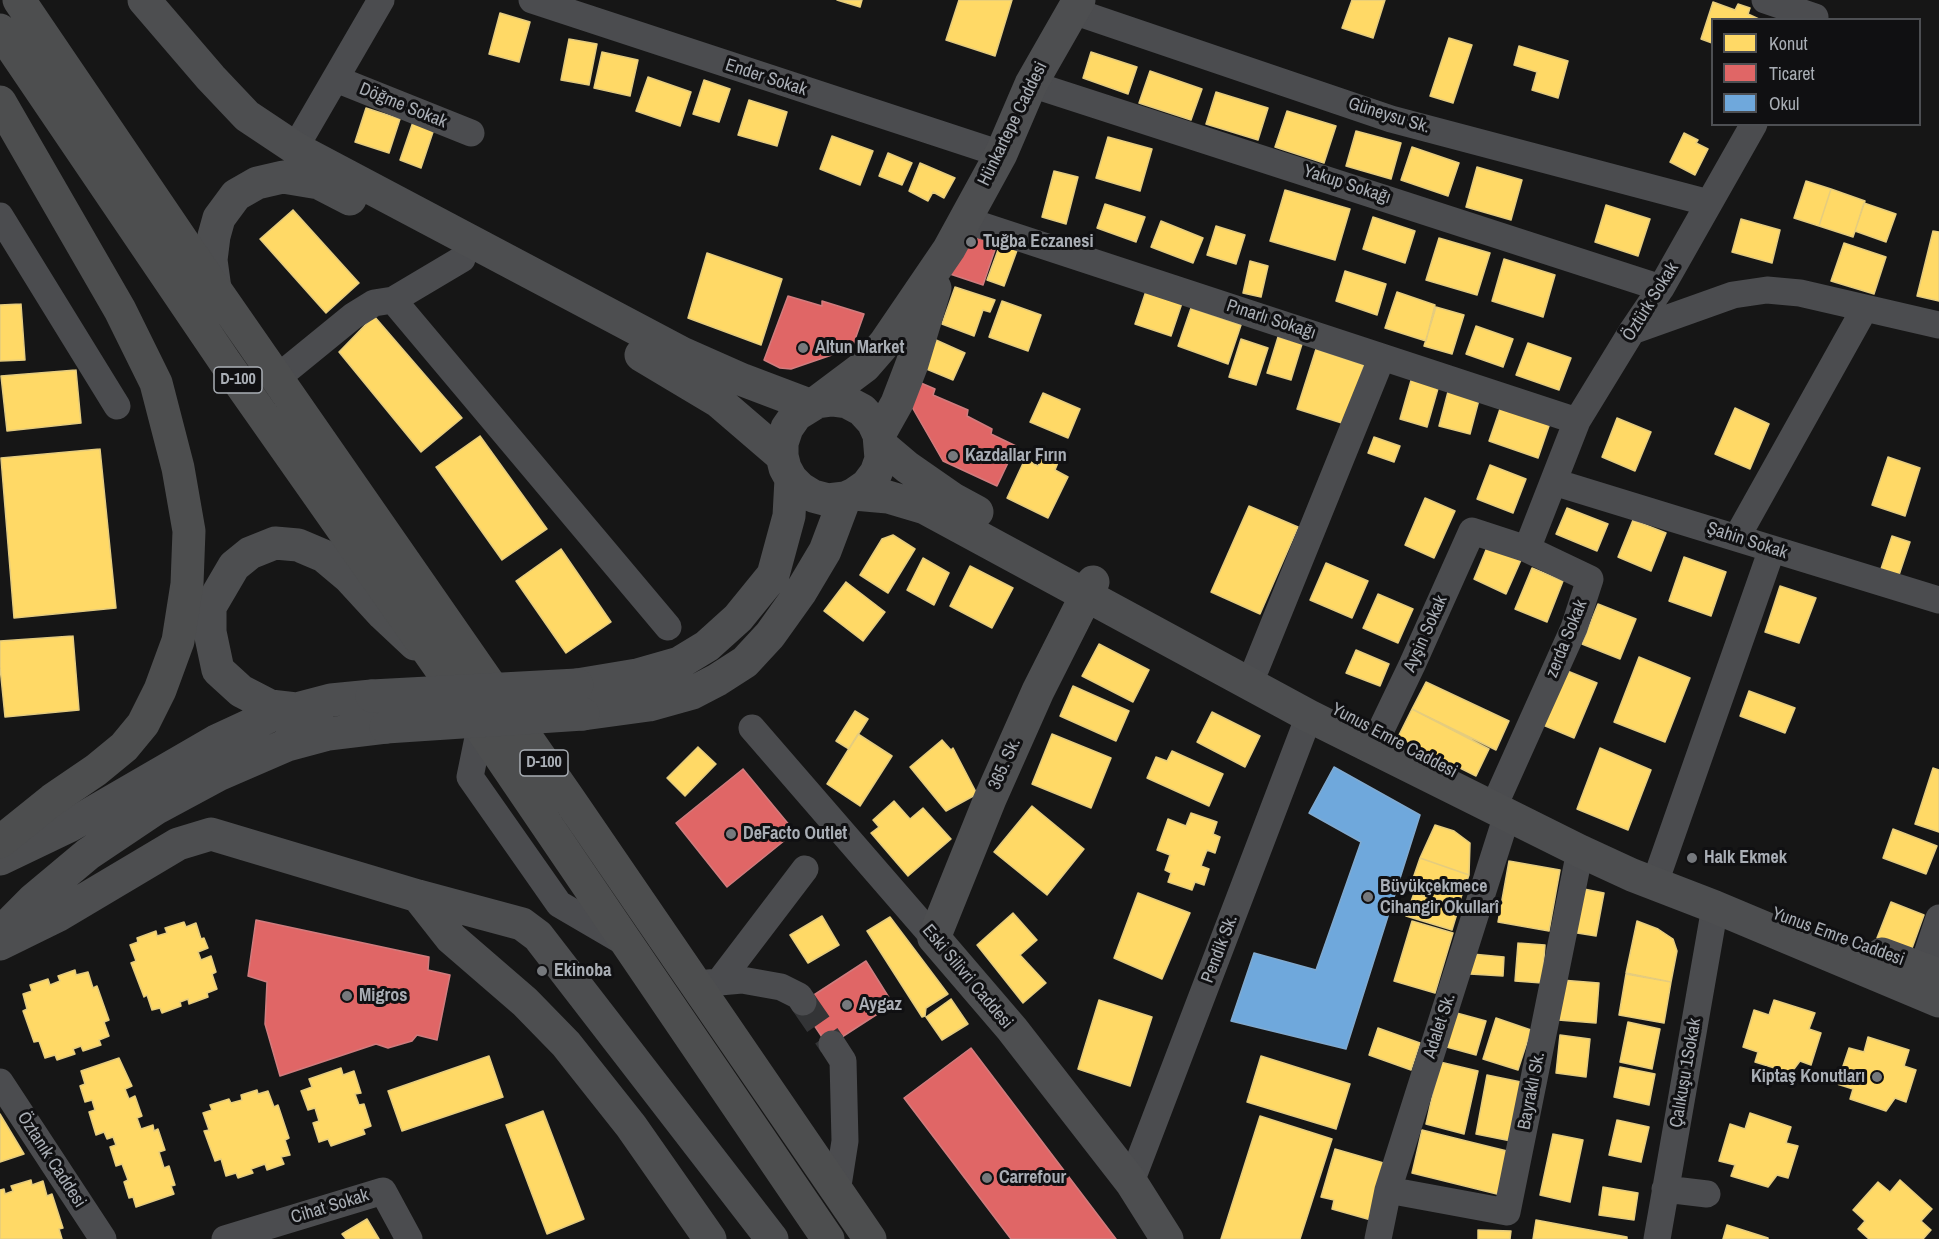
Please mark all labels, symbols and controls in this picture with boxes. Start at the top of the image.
legend [1711,18,1921,126]
text: Konut [1769,31,1808,56]
street label: Ender Sokak [722,55,810,101]
street label: Hünkartepe Caddesi [974,58,1052,190]
text: Ticaret [1769,61,1815,86]
street label: Döğme Sokak [356,79,450,133]
text: Okul [1769,91,1799,116]
street label: Güneysu Sk. [1345,93,1433,139]
street label: Yakup Sokağı [1300,161,1394,209]
place label: Tuğba Eczanesi [983,231,1093,253]
marker: Tuğba Eczanesi [964,235,978,249]
street label: Öztürk Sokak [1618,259,1684,345]
street label: Pınarlı Sokağı [1224,295,1318,345]
place label: Altun Market [815,337,904,359]
marker: Altun Market [796,341,810,355]
road number: D-100 [214,367,262,393]
place label: Kazdallar Fırın [965,445,1067,467]
marker: Kazdallar Fırın [946,449,960,463]
street label: Şahin Sokak [1704,518,1790,564]
street label: Ayşin Sokak [1399,592,1453,676]
street label: zerda Sokak [1542,597,1592,681]
street label: Yunus Emre Caddesi [1327,699,1461,783]
street label: 365. Sk. [984,735,1026,793]
road number: D-100 [520,750,568,776]
place label: DeFacto Outlet [743,823,847,845]
marker: DeFacto Outlet [724,827,738,841]
place label: Halk Ekmek [1704,847,1787,869]
marker: Halk Ekmek [1685,851,1699,865]
place label: Büyükçekmece Cihangir Okullarî [1380,876,1499,918]
marker: Büyükçekmece Cihangir Okullarî [1361,890,1375,904]
street label: Yunus Emre Caddesi [1769,903,1907,971]
street label: Pendik Sk. [1197,912,1243,986]
street label: Eski Silivri Caddesi [917,920,1017,1034]
place label: Ekinoba [554,960,611,982]
marker: Ekinoba [535,964,549,978]
place label: Migros [359,985,407,1007]
marker: Migros [340,989,354,1003]
street label: Adalet Sk. [1419,991,1461,1061]
place label: Aygaz [859,994,902,1016]
marker: Aygaz [840,998,854,1012]
street label: Çalıkuşu 1Sokak [1666,1017,1706,1129]
street label: Bayraklı Sk. [1514,1050,1550,1132]
place label: Kiptaş Konutları [1751,1066,1865,1088]
marker: Kiptaş Konutları [1870,1070,1884,1084]
street label: Öztanık Caddesi [12,1108,90,1212]
place label: Carrefour [999,1167,1066,1189]
marker: Carrefour [980,1171,994,1185]
street label: Cihat Sokak [288,1185,372,1229]

